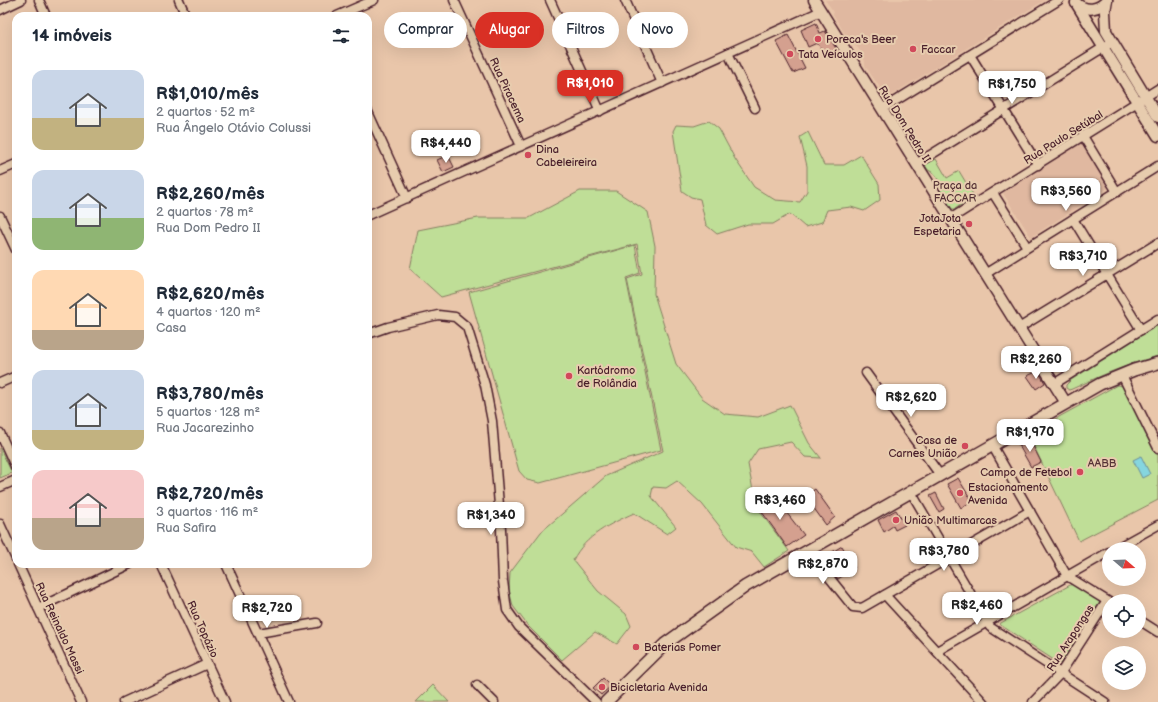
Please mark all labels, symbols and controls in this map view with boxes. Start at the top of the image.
chip: Comprar [384,12,467,48]
chip: Alugar [475,12,544,48]
chip: Filtros [552,12,619,48]
chip: Novo [627,12,688,48]
icon: filters [330,25,352,47]
text: 14 imóveis [32,26,112,46]
place label: Poreca's Beer [826,33,897,46]
marker: Poreca's Beer [813,34,823,44]
place label: Faccar [921,43,956,56]
marker: Faccar [908,44,918,54]
place label: Tata Veículos [798,48,863,61]
marker: Tata Veículos [785,49,795,59]
street label: Rua Piracema [487,56,528,125]
pin: R$1,010 [553,70,627,104]
pin: R$1,750 [975,71,1049,105]
text: R$1,010 [566,75,614,91]
text: R$1,750 [988,76,1036,92]
street label: Rua Dom Pedro II [876,83,934,166]
text: R$1,010/mês [156,84,259,104]
icon: home [64,86,112,134]
text: 2 quartos · 52 m² [156,104,255,120]
street label: Rua Paulo Setúbal [1021,108,1105,167]
text: Rua Ângelo Otávio Colussi [156,120,311,136]
pin: R$4,440 [409,130,483,164]
text: R$4,440 [420,135,472,151]
place label: Dina Cabeleireira [536,143,597,169]
marker: Dina Cabeleireira [523,150,533,160]
pin: R$3,560 [1029,178,1103,212]
park label: Praça da FACCAR [933,179,977,205]
text: R$3,560 [1040,183,1092,199]
text: R$2,260/mês [156,184,265,204]
icon: home [64,186,112,234]
text: 2 quartos · 78 m² [156,204,254,220]
place label: JotaJota Espetaria [913,212,961,238]
marker: JotaJota Espetaria [964,219,974,229]
text: Rua Dom Pedro II [156,220,261,236]
pin: R$3,710 [1046,243,1120,277]
text: R$3,710 [1059,248,1107,264]
text: R$2,620/mês [156,284,264,304]
icon: home [64,286,112,334]
text: 4 quartos · 120 m² [156,304,261,320]
text: Casa [156,320,186,336]
pin: R$2,260 [999,346,1073,380]
text: R$2,260 [1010,351,1062,367]
place label: Kartódromo de Rolândia [577,364,637,390]
marker: Kartódromo de Rolândia [564,371,574,381]
text: R$3,780/mês [156,384,264,404]
pin: R$2,620 [874,384,948,418]
icon: home [64,386,112,434]
text: R$2,620 [885,389,937,405]
text: 5 quartos · 128 m² [156,404,260,420]
pin: R$1,970 [993,419,1067,453]
text: Rua Jacarezinho [156,420,254,436]
text: R$1,970 [1006,424,1054,440]
place label: Casa de Carnes União [888,434,957,460]
marker: Casa de Carnes União [960,441,970,451]
park label: AABB [1088,457,1117,470]
place label: Campo de Fetebol [980,466,1072,479]
marker: Campo de Fetebol [1075,467,1085,477]
place label: Estacionamento Avenida [968,481,1048,507]
text: R$2,720/mês [156,484,263,504]
icon: home [64,486,112,534]
pin: R$3,460 [743,487,817,521]
marker: Estacionamento Avenida [955,488,965,498]
text: R$3,460 [754,492,806,508]
pin: R$1,340 [454,502,528,536]
text: 3 quartos · 116 m² [156,504,258,520]
text: R$1,340 [466,507,516,523]
place label: União Multimarcas [904,514,998,527]
marker: União Multimarcas [891,515,901,525]
text: Rua Safira [156,520,216,536]
pin: R$3,780 [907,538,981,572]
north arrow [1102,542,1146,586]
map controls [1102,542,1146,690]
text: R$3,780 [918,543,970,559]
pin: R$2,870 [786,551,860,585]
text: R$2,870 [797,556,849,572]
street label: Rua Reinaldo Massi [33,580,86,676]
pin: R$2,460 [940,592,1014,626]
button: locate [1102,594,1146,638]
pin: R$2,720 [230,595,304,629]
text: R$2,460 [951,597,1003,613]
street label: Rua Topázio [184,599,221,660]
text: R$2,720 [242,600,292,616]
street label: Rua Arapongas [1044,602,1097,674]
place label: Baterias Pomer [644,641,722,654]
marker: Baterias Pomer [631,642,641,652]
button: layers [1102,646,1146,690]
place label: Bicicletaria Avenida [610,681,708,694]
marker: Bicicletaria Avenida [597,682,607,692]

